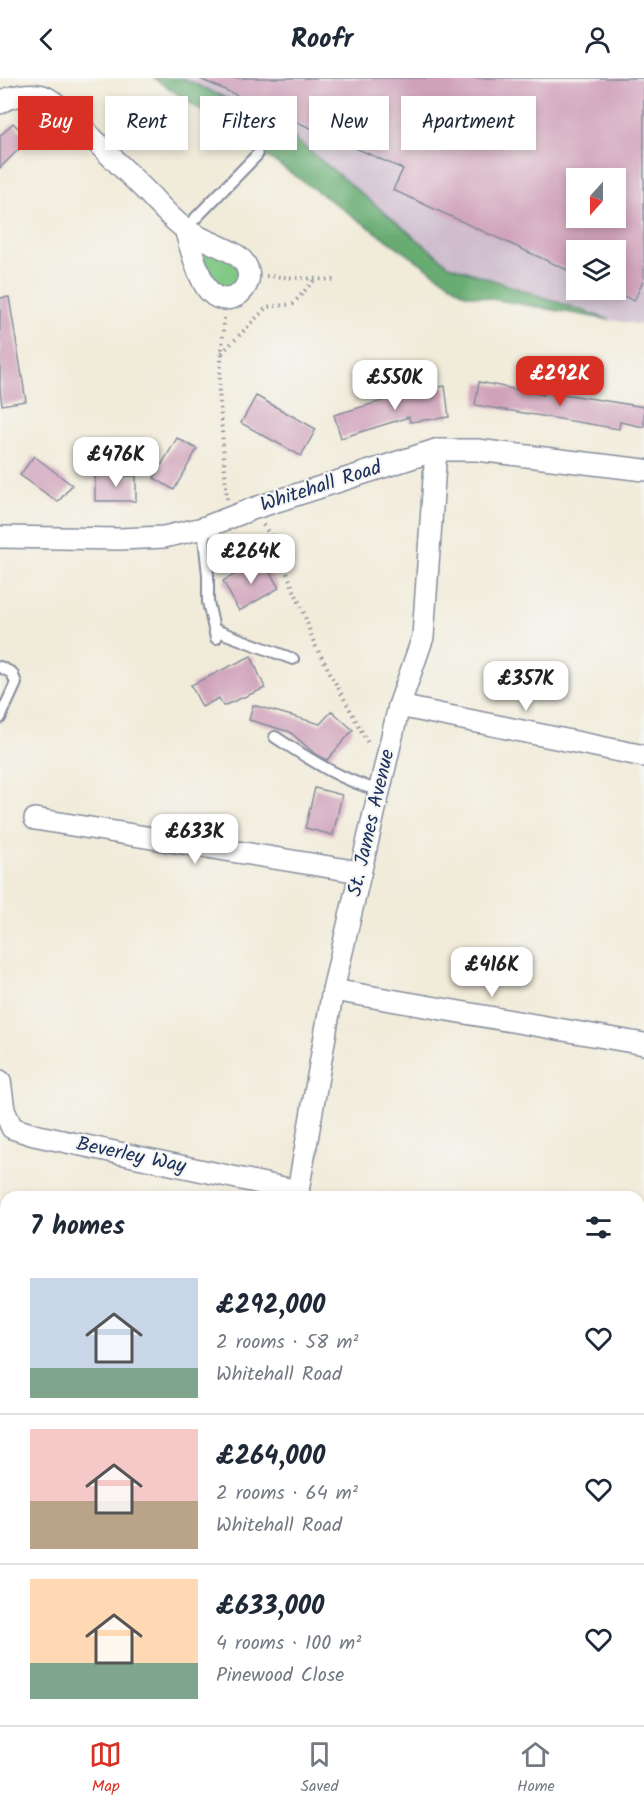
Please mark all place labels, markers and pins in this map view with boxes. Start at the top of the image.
pin: £292K [518,356,602,407]
pin: £550K [353,360,437,411]
pin: £476K [74,437,158,488]
pin: £264K [209,534,293,585]
pin: £357K [484,661,568,712]
pin: £633K [153,814,237,865]
pin: £416K [450,947,534,998]

